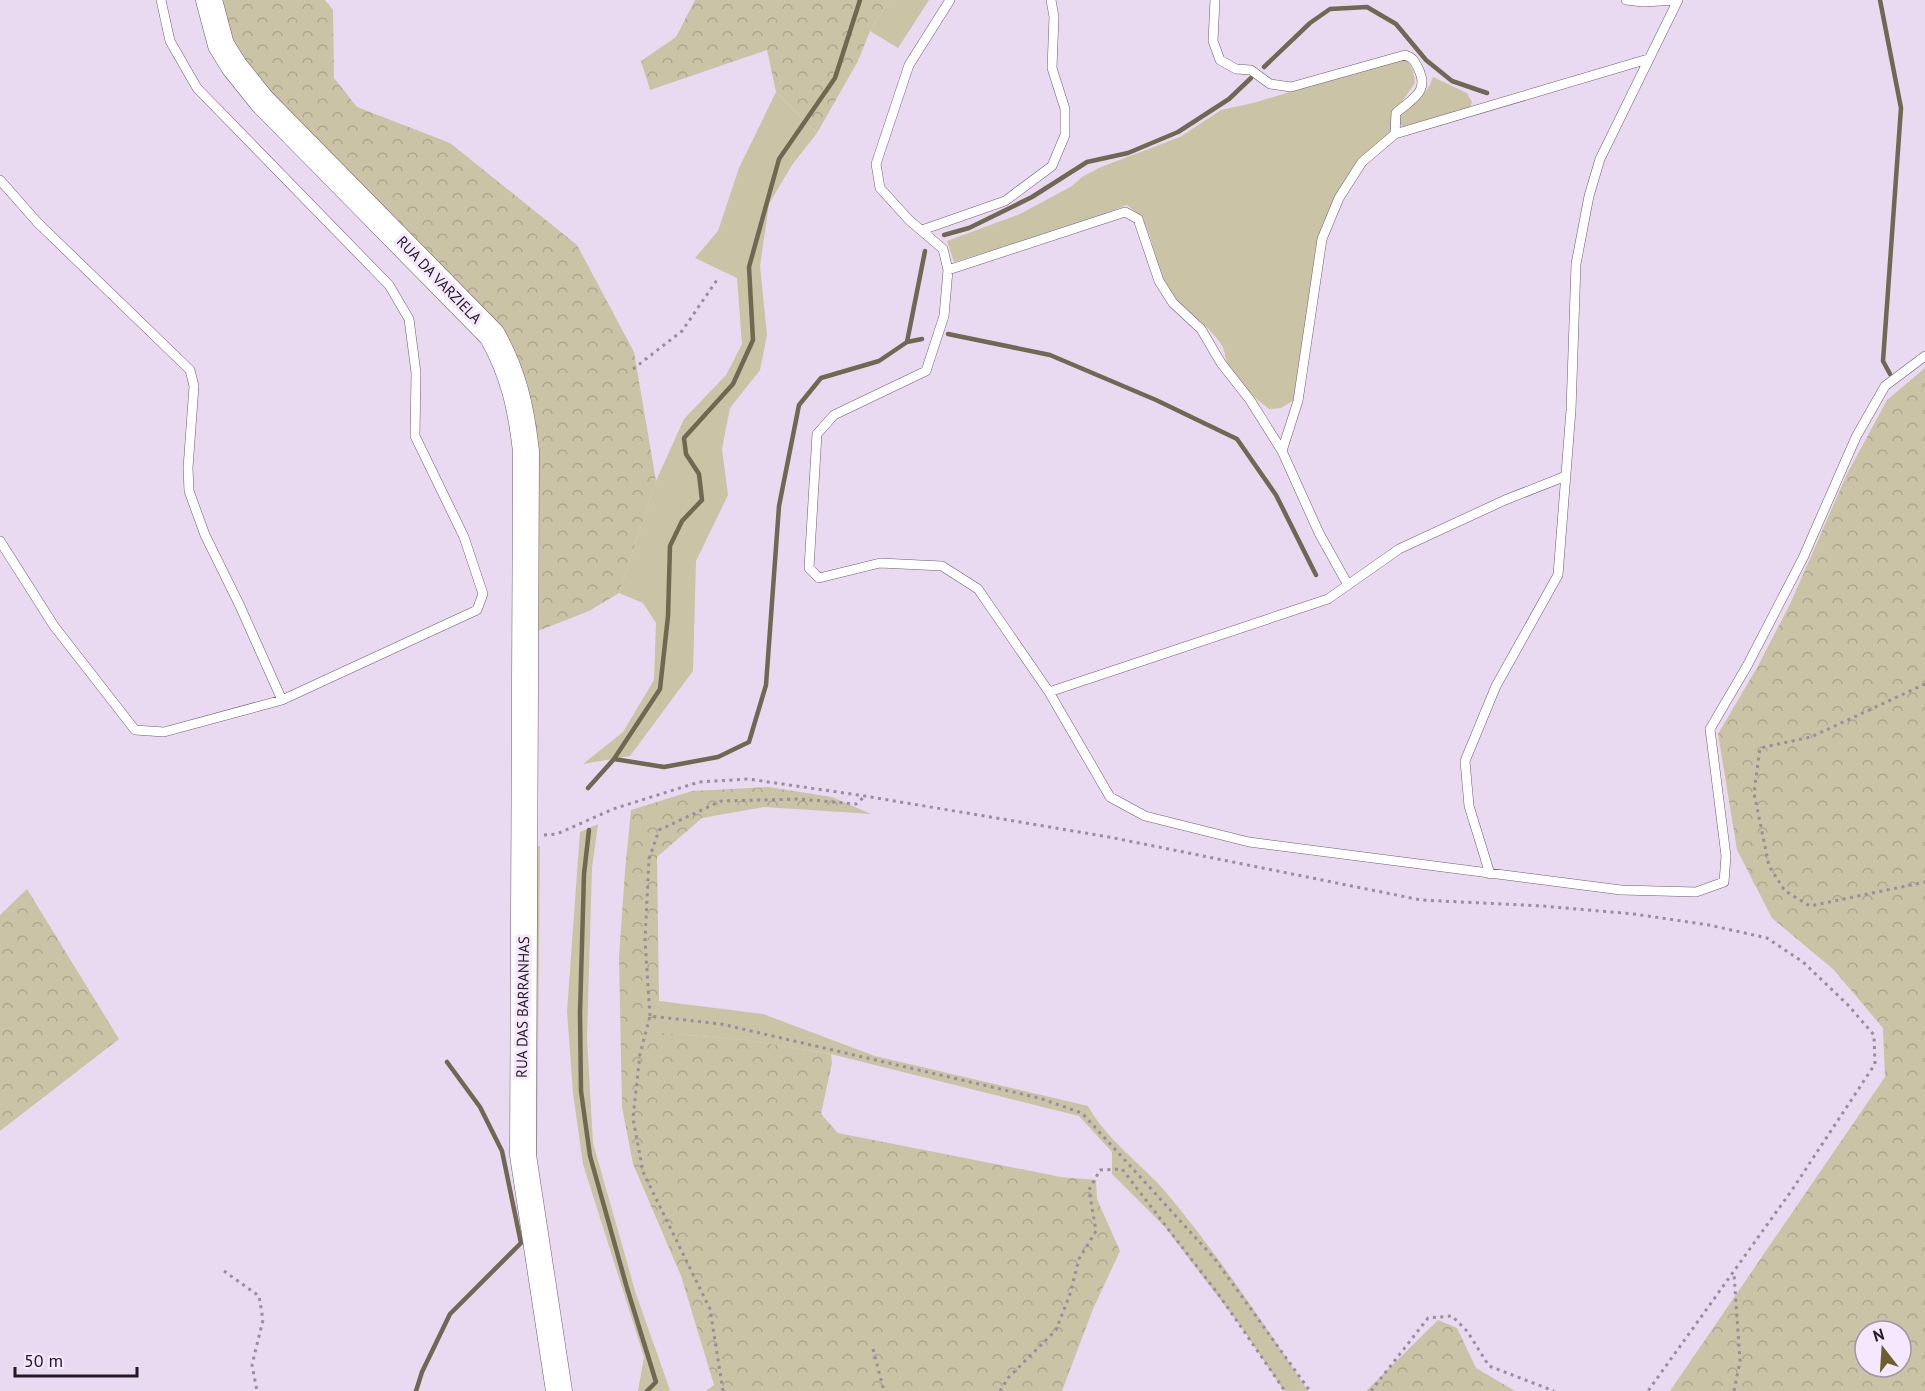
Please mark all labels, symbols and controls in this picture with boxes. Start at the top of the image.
street label: RUA DA VARZIELA [393,232,486,328]
street label: RUA DAS BARRANHAS [512,936,533,1078]
north arrow [1853,1319,1913,1379]
text: N [1871,1324,1887,1346]
scale bar [15,1340,136,1378]
text: 50 m [24,1349,63,1372]

